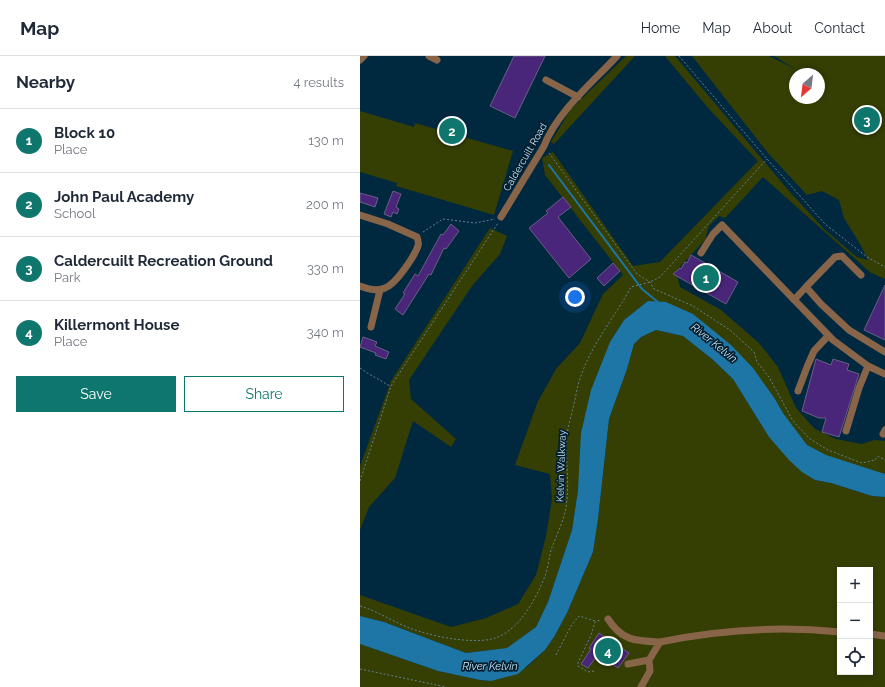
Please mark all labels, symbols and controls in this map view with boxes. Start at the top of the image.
text: Map [20,17,59,39]
text: Home [641,20,680,36]
text: Map [702,20,731,36]
text: About [753,20,792,36]
text: Contact [814,20,865,36]
north arrow [789,68,825,104]
text: Nearby [16,72,75,92]
text: 4 results [293,75,344,90]
pin: 3 [854,105,880,135]
pin: 2 [439,116,465,146]
street label: Caldercuilt Road [501,121,549,193]
text: Block 10 [54,124,115,142]
text: 1 [26,133,32,148]
text: 130 m [308,133,344,148]
text: Place [54,142,87,157]
text: John Paul Academy [54,188,194,206]
text: 2 [25,197,33,212]
text: 200 m [306,197,344,212]
text: School [54,206,96,221]
text: Caldercuilt Recreation Ground [54,252,273,270]
text: 3 [25,261,33,276]
text: 330 m [307,261,344,276]
pin: 1 [693,263,719,293]
text: Park [54,270,81,285]
your location [565,287,585,307]
text: Killermont House [54,316,179,334]
water label: River Kelvin [688,320,740,366]
text: 4 [25,325,33,340]
text: 340 m [307,325,344,340]
text: Place [54,334,87,349]
button: Save [16,376,176,412]
button: Share [184,376,344,412]
street label: Kelvin Walkway [554,429,568,502]
map controls [837,567,873,675]
button: + [837,567,873,603]
button: − [837,603,873,639]
pin: 4 [595,636,621,666]
button: locate [837,639,873,675]
water label: River Kelvin [462,660,518,673]

